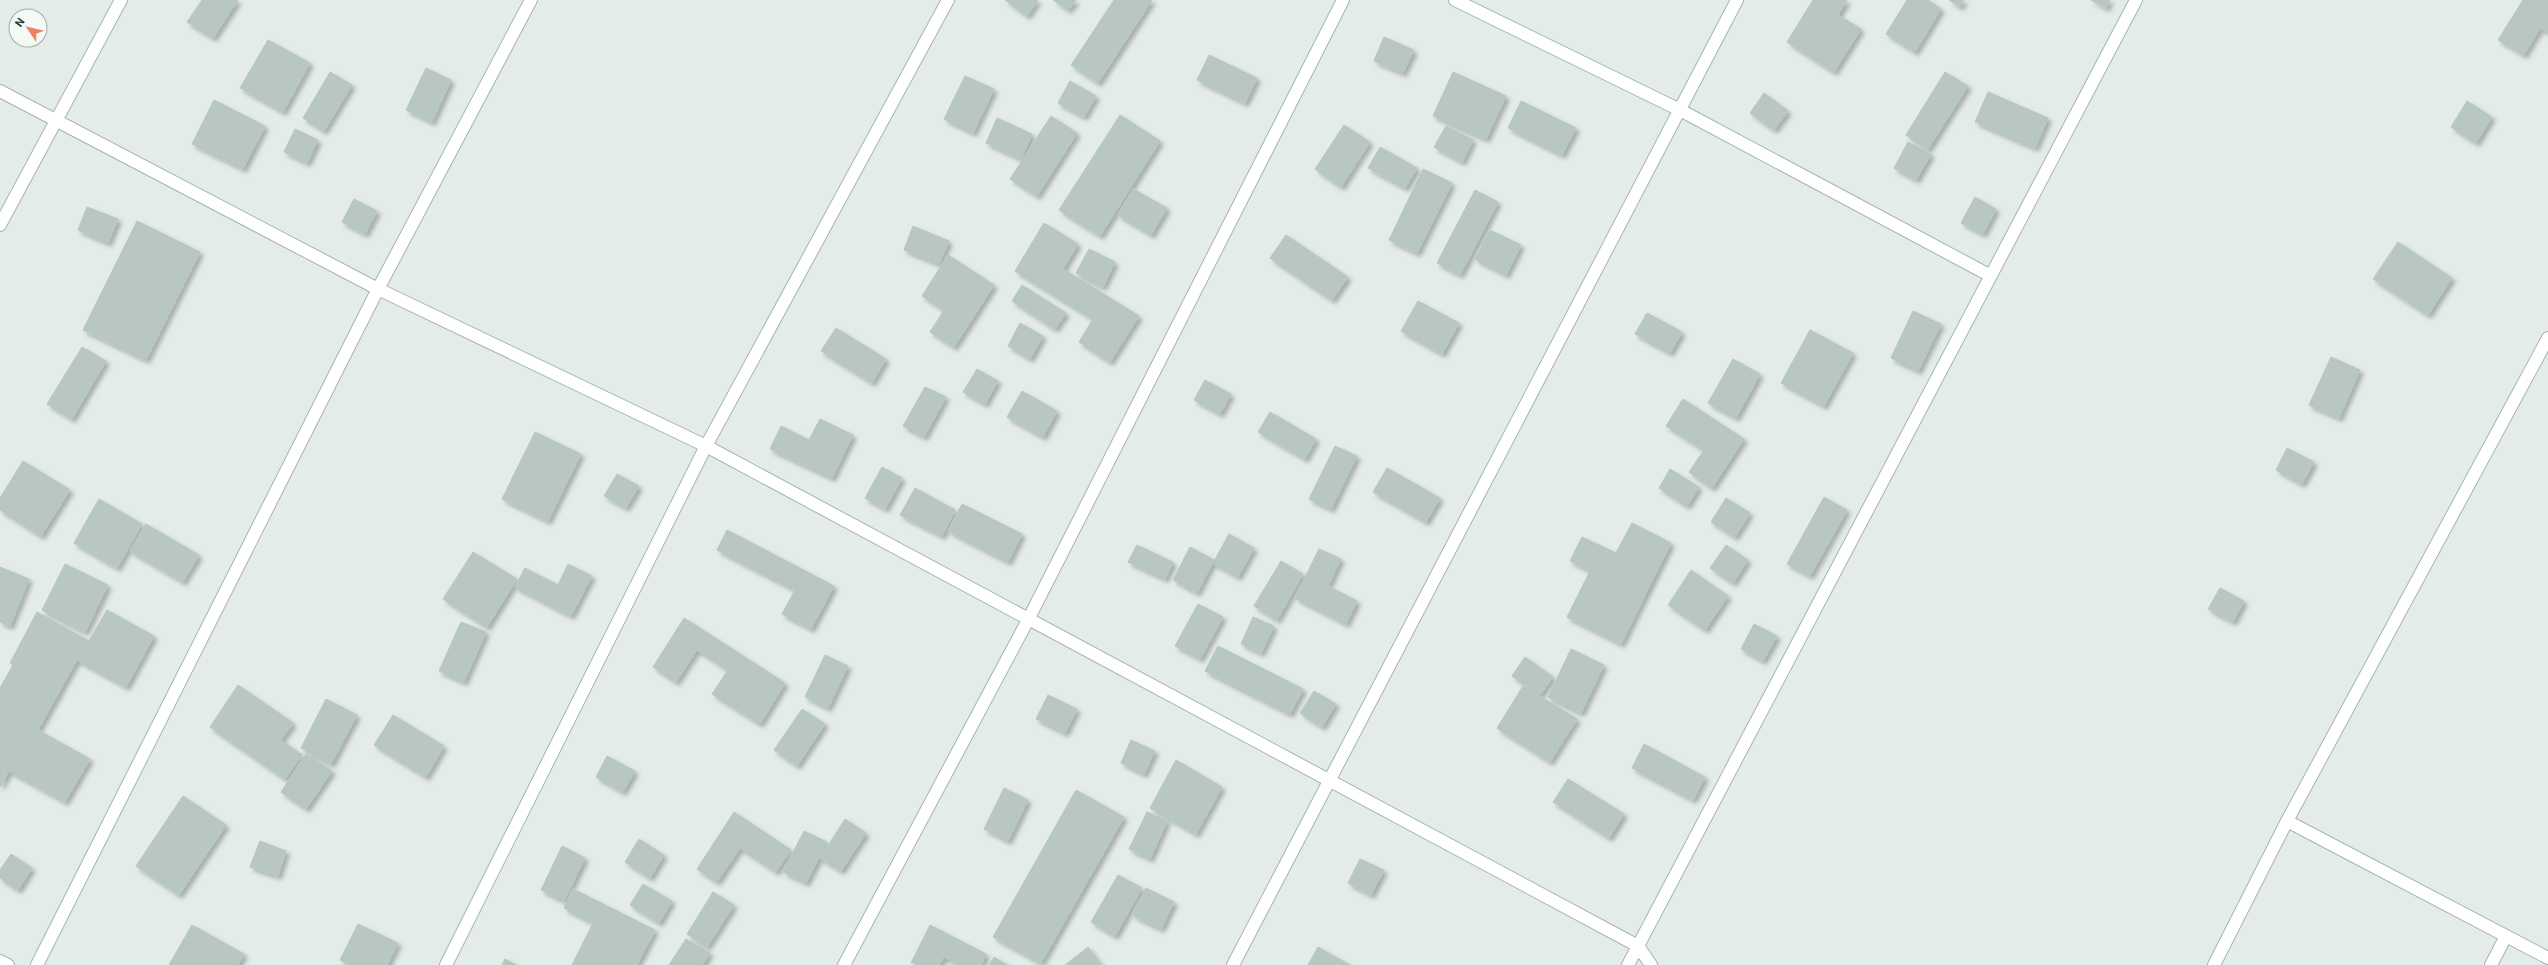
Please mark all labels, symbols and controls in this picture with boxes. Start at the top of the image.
north arrow [8,8,48,48]
text: N [13,15,28,29]

